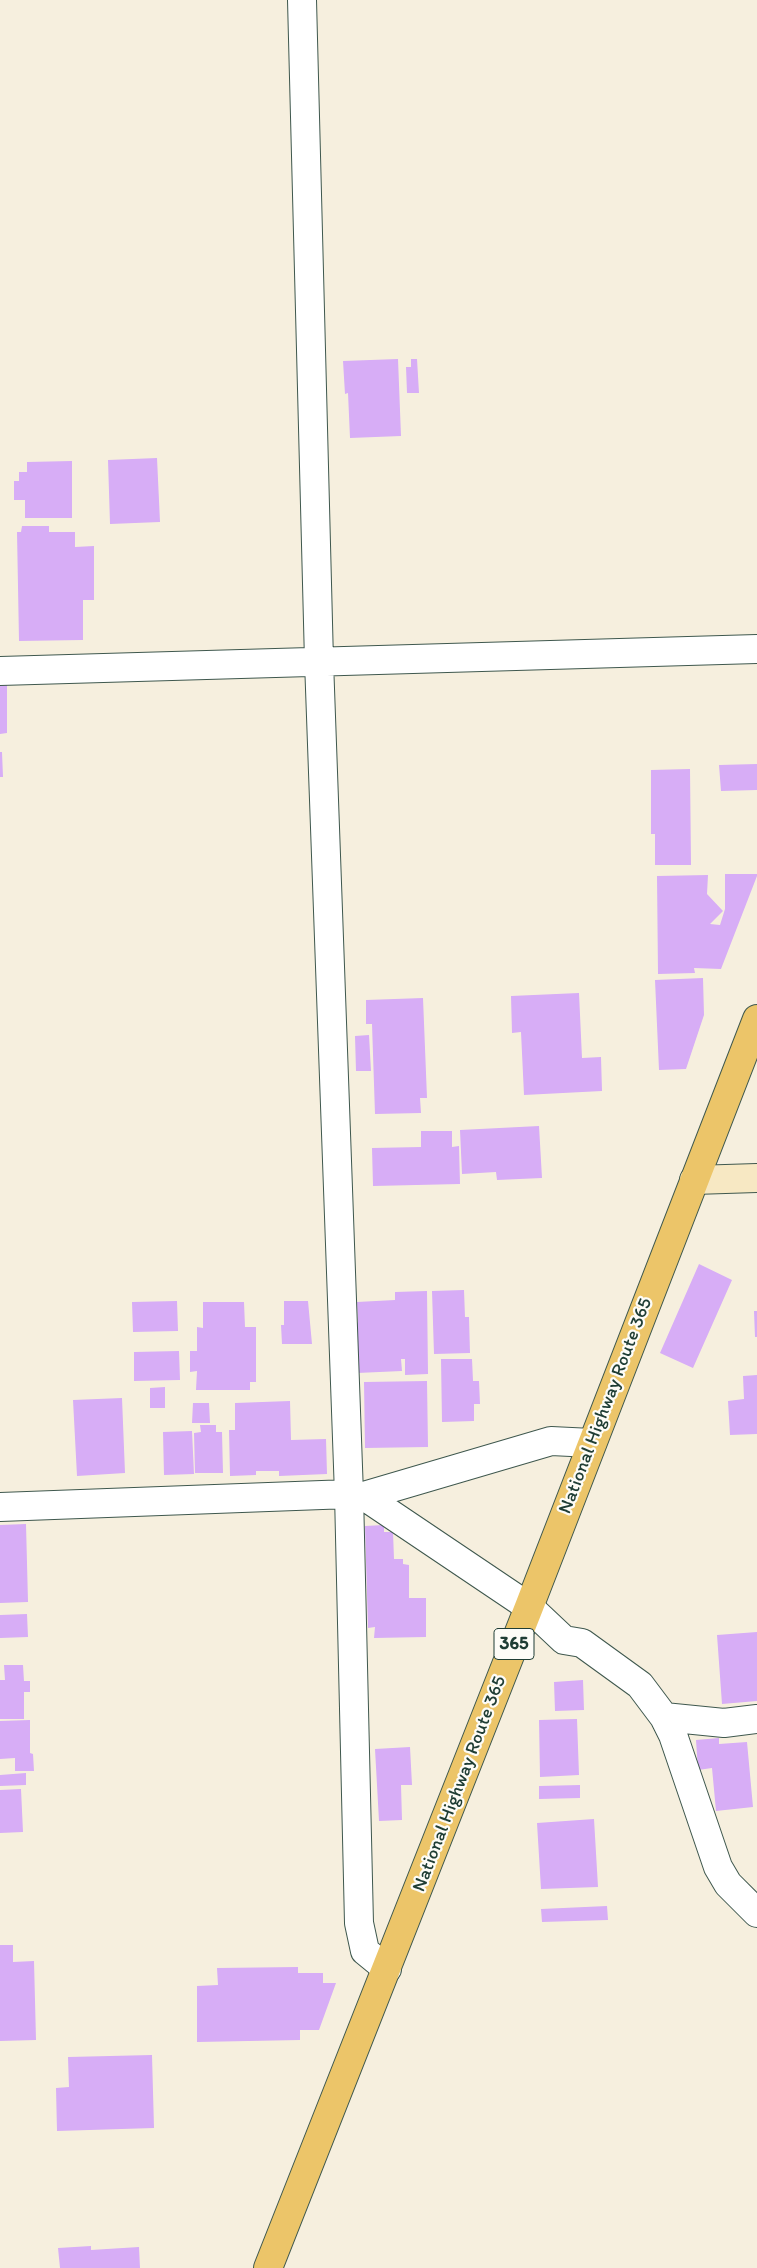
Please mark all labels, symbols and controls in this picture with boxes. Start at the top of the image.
street label: National Highway Route 365 [554,1295,658,1517]
road number: 365 [494,1628,534,1660]
street label: National Highway Route 365 [408,1673,512,1895]

